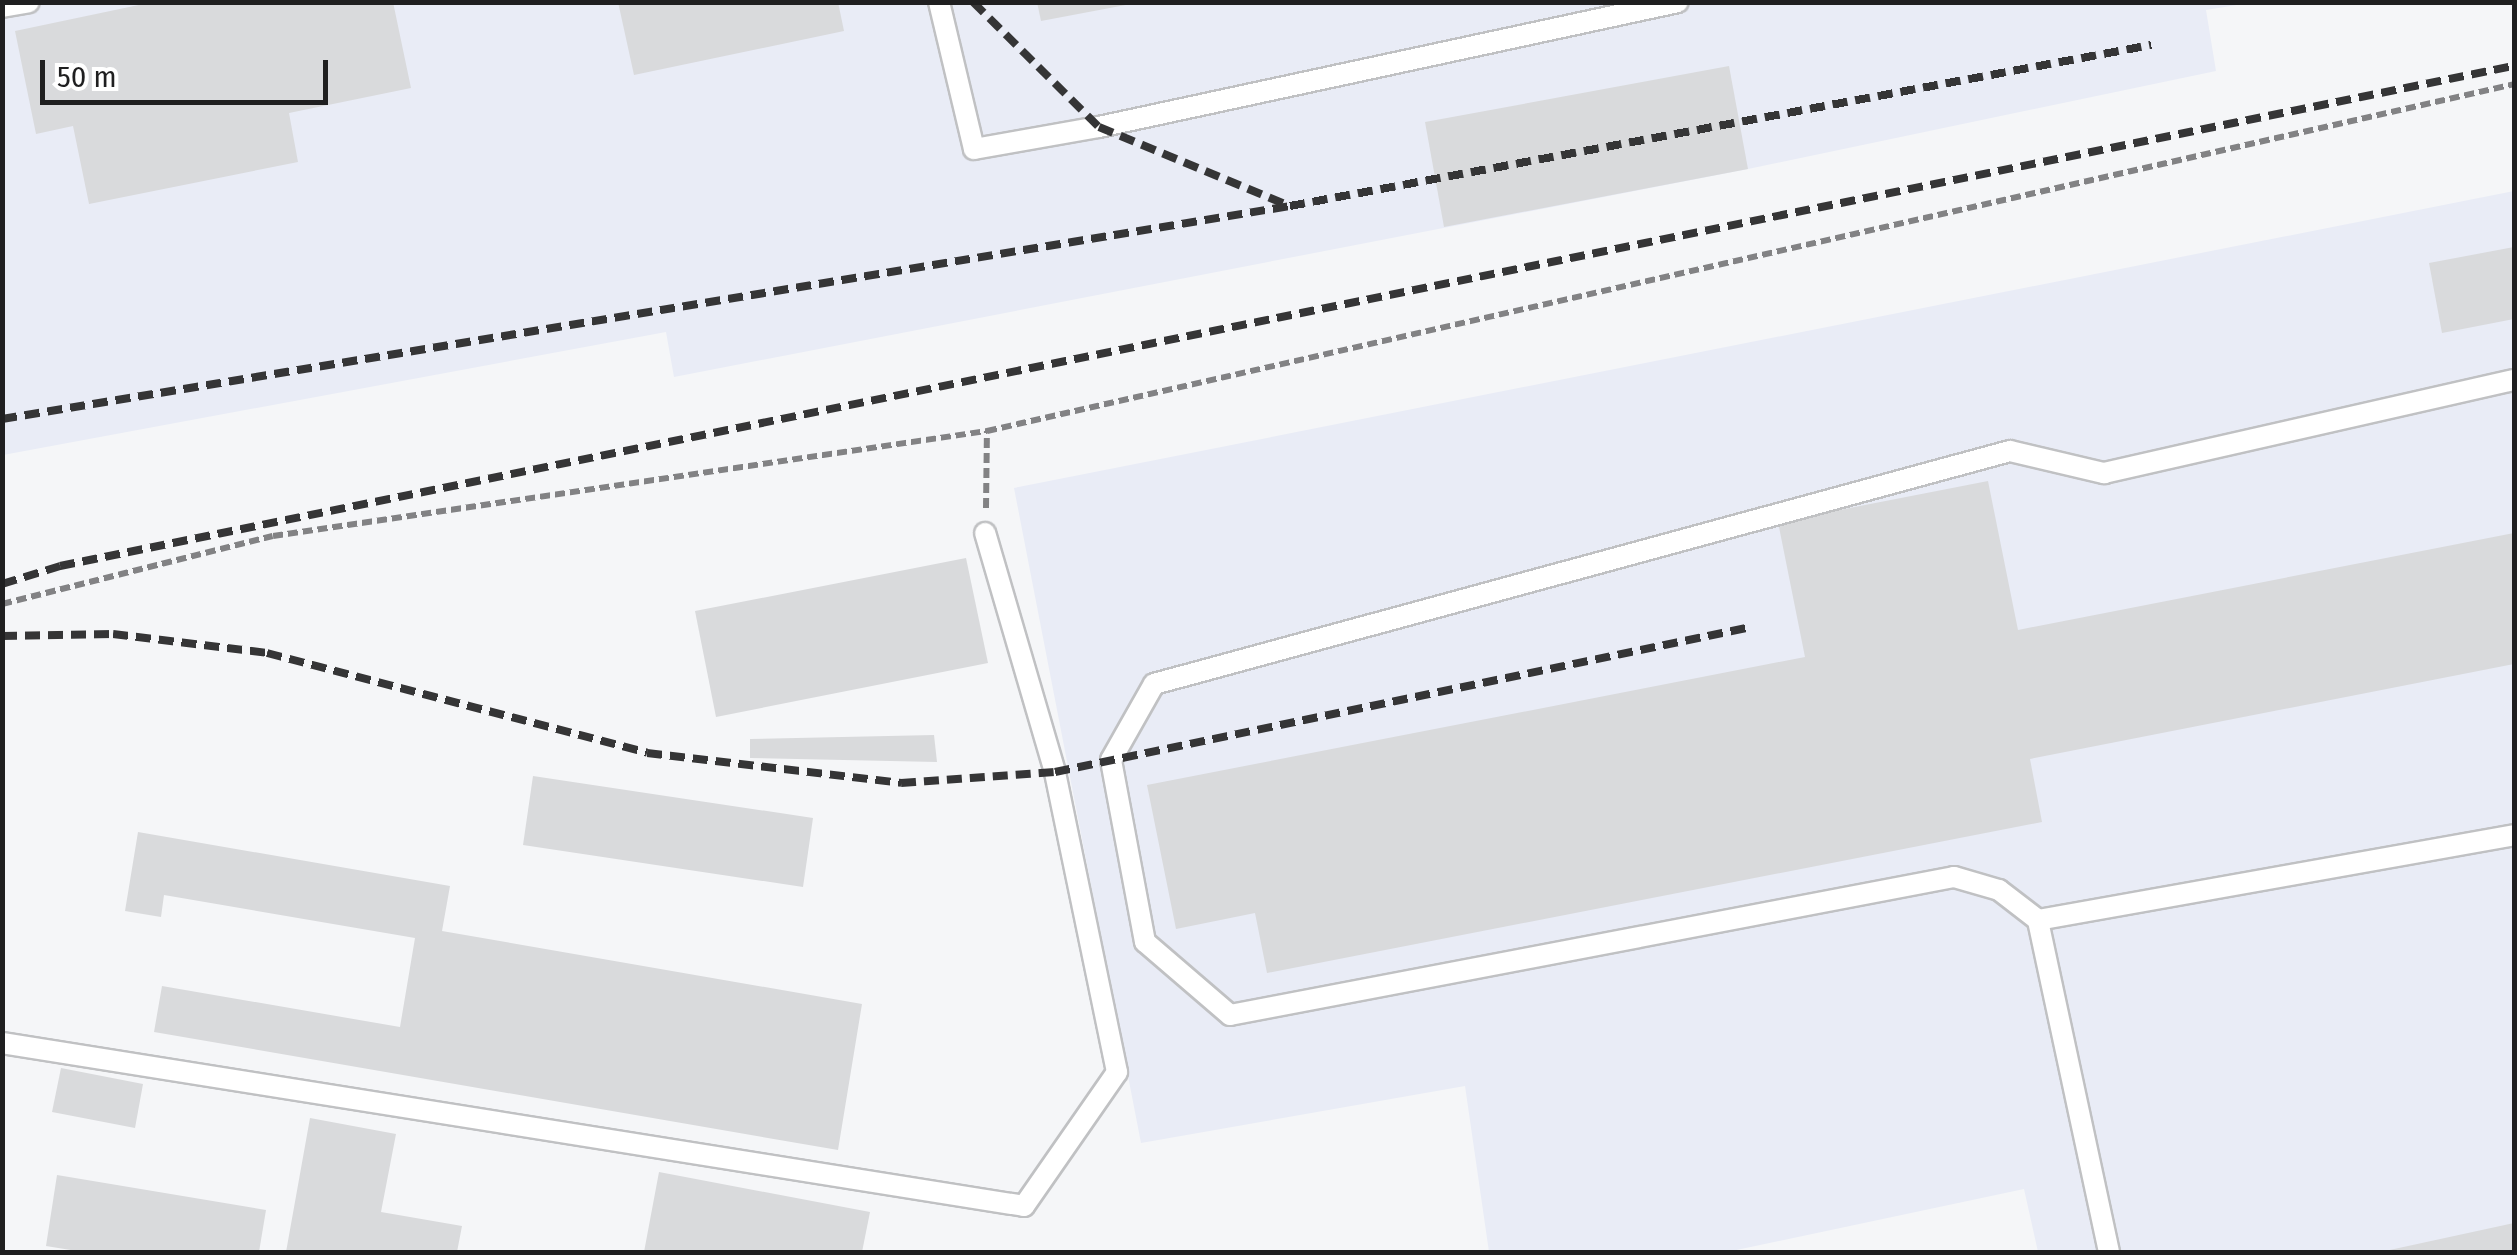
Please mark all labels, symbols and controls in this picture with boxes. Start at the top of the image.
scale bar [45,40,332,102]
text: 50 m [57,59,117,95]

